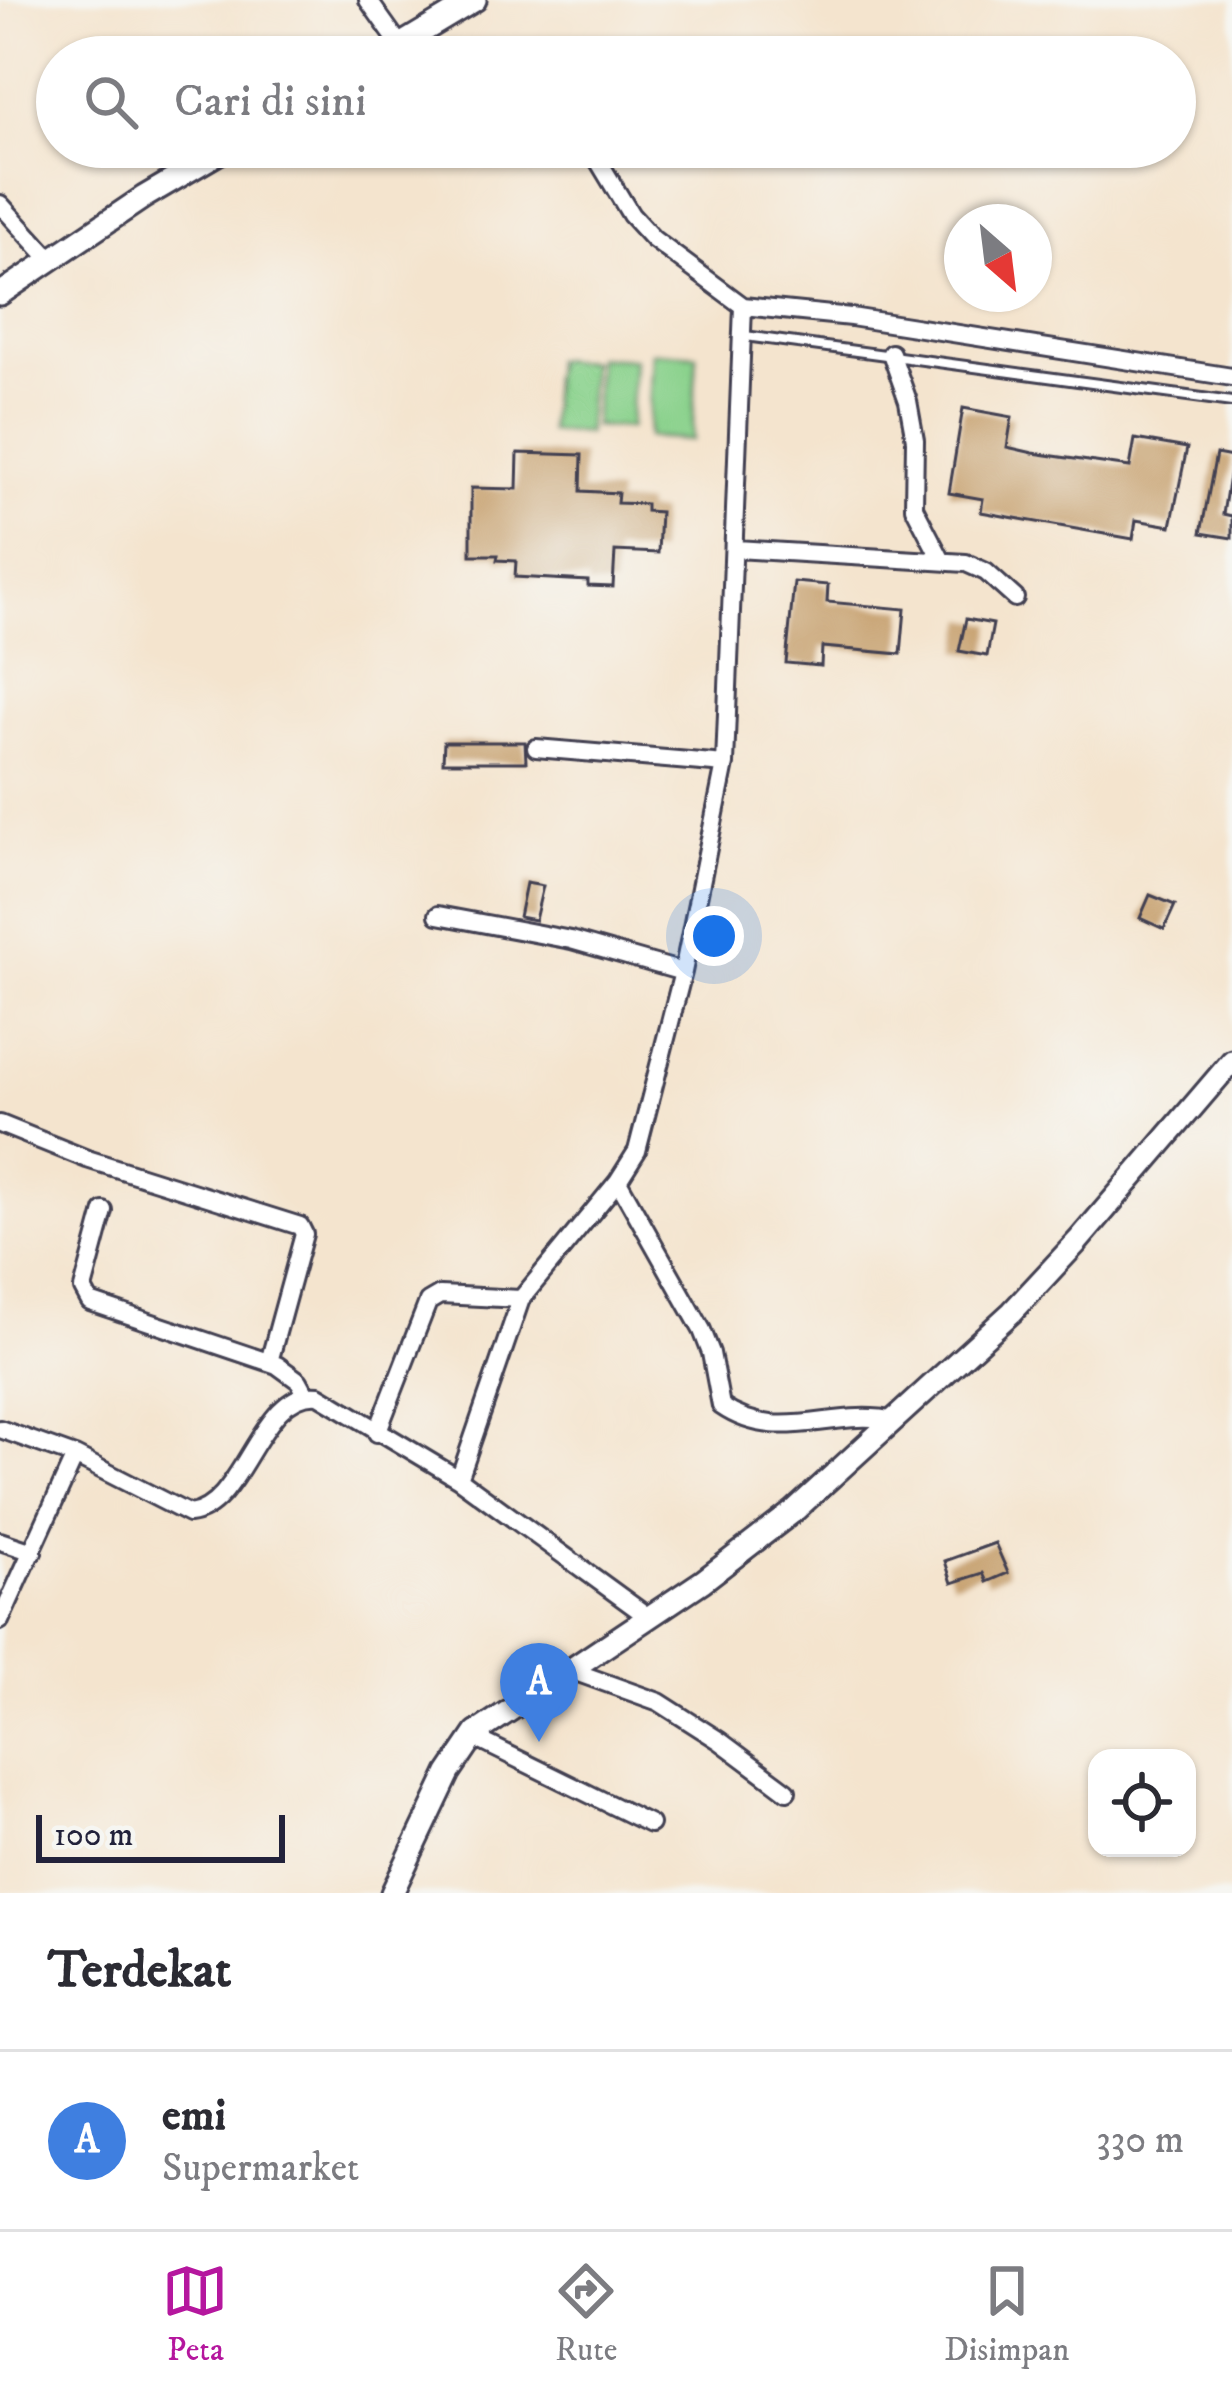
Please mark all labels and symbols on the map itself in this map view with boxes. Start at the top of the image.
north arrow [944,204,1052,312]
your location [684,906,744,966]
pin: A [500,1643,578,1742]
scale bar [36,1809,285,1862]

